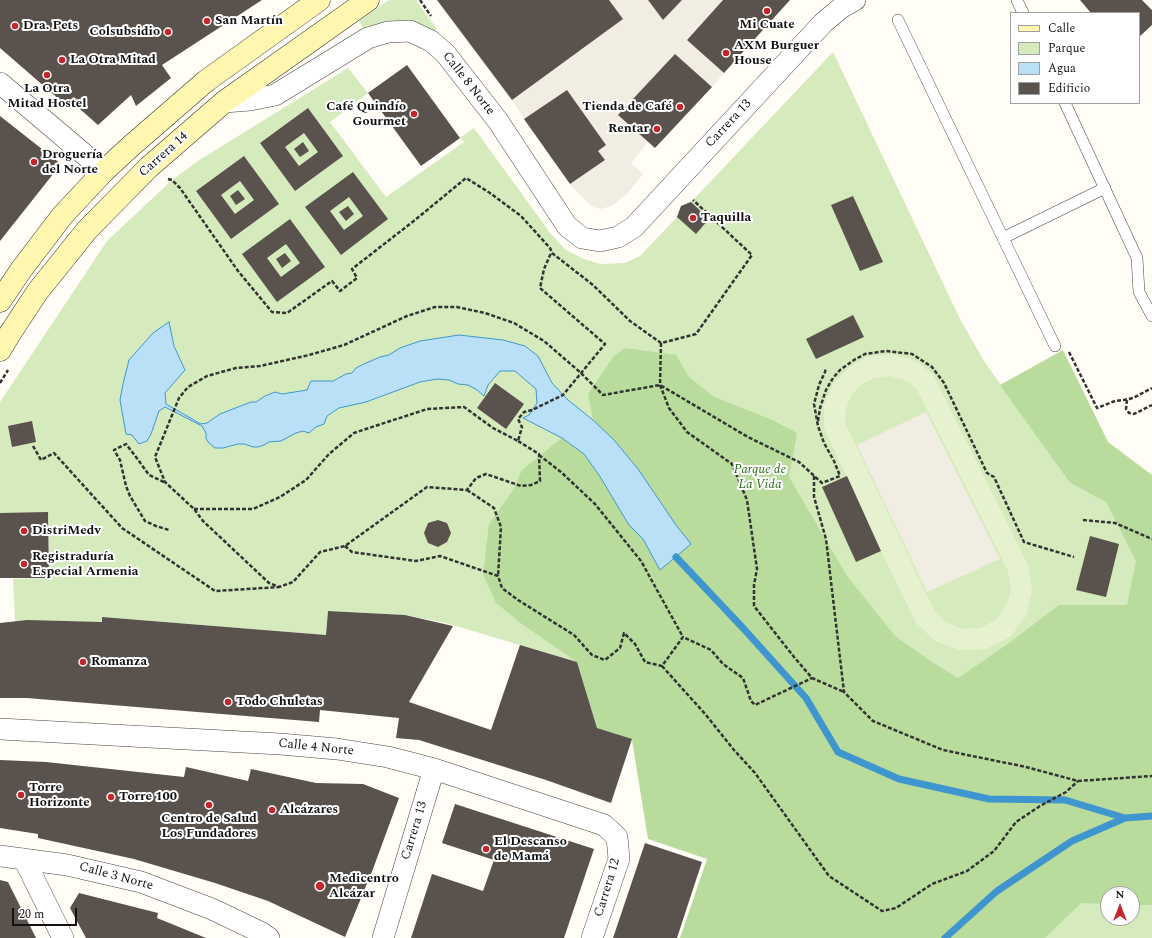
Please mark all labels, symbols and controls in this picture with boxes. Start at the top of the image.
marker: Mi Cuate [762,6,772,16]
legend [1010,12,1140,104]
place label: San Martín [215,13,283,29]
marker: San Martín [202,16,212,26]
place label: Mi Cuate [739,17,795,33]
place label: Dra. Pets [23,18,78,34]
text: Calle [1048,19,1075,38]
marker: Dra. Pets [10,21,20,31]
place label: Colsubsidio [89,24,160,40]
marker: Colsubsidio [163,27,173,37]
place label: AXM Burguer House [734,38,819,69]
text: Parque [1048,39,1085,58]
marker: AXM Burguer House [721,48,731,58]
street label: Calle 8 Norte [438,49,498,119]
place label: La Otra Mitad [70,52,156,68]
marker: La Otra Mitad [57,55,67,65]
text: Agua [1048,59,1076,78]
marker: La Otra Mitad Hostel [42,70,52,80]
text: Edificio [1048,79,1090,98]
place label: La Otra Mitad Hostel [7,81,87,112]
street label: Carrera 13 [703,97,755,151]
place label: Café Quindío Gourmet [326,99,406,130]
place label: Tienda de Café [582,99,672,115]
marker: Tienda de Café [675,102,685,112]
marker: Café Quindío Gourmet [409,109,419,119]
place label: Rentar [608,121,649,137]
marker: Rentar [652,124,662,134]
street label: Carrera 14 [136,129,192,181]
place label: Droguería del Norte [42,147,103,178]
marker: Droguería del Norte [29,157,39,167]
place label: Taquilla [701,210,751,226]
marker: Taquilla [688,213,698,223]
park label: Parque de La Vida [734,462,786,493]
place label: DistriMedv [32,523,101,539]
marker: DistriMedv [19,526,29,536]
place label: Registraduría Especial Armenia [32,549,139,580]
marker: Registraduría Especial Armenia [19,559,29,569]
place label: Romanza [91,654,147,670]
marker: Romanza [78,657,88,667]
place label: Todo Chuletas [236,694,323,710]
marker: Todo Chuletas [223,697,233,707]
street label: Calle 4 Norte [277,736,355,760]
place label: Torre Horizonte [29,780,90,811]
place label: Torre 100 [119,789,177,805]
marker: Torre Horizonte [16,790,26,800]
marker: Torre 100 [106,792,116,802]
marker: Centro de Salud Los Fundadores [204,800,214,810]
street label: Carrera 13 [399,800,431,862]
place label: Alcázares [280,802,338,818]
marker: Alcázares [267,805,277,815]
place label: Centro de Salud Los Fundadores [161,811,257,842]
place label: El Descanso de Mamá [494,834,567,865]
marker: El Descanso de Mamá [481,844,491,854]
street label: Carrera 12 [592,857,624,919]
street label: Calle 3 Norte [77,860,155,894]
place label: Medicentro Alcázar [329,871,399,902]
marker: Medicentro Alcázar [314,880,326,892]
north arrow [1100,886,1140,926]
text: N [1116,886,1124,903]
scale bar [14,900,79,926]
text: 20 m [19,905,44,924]

